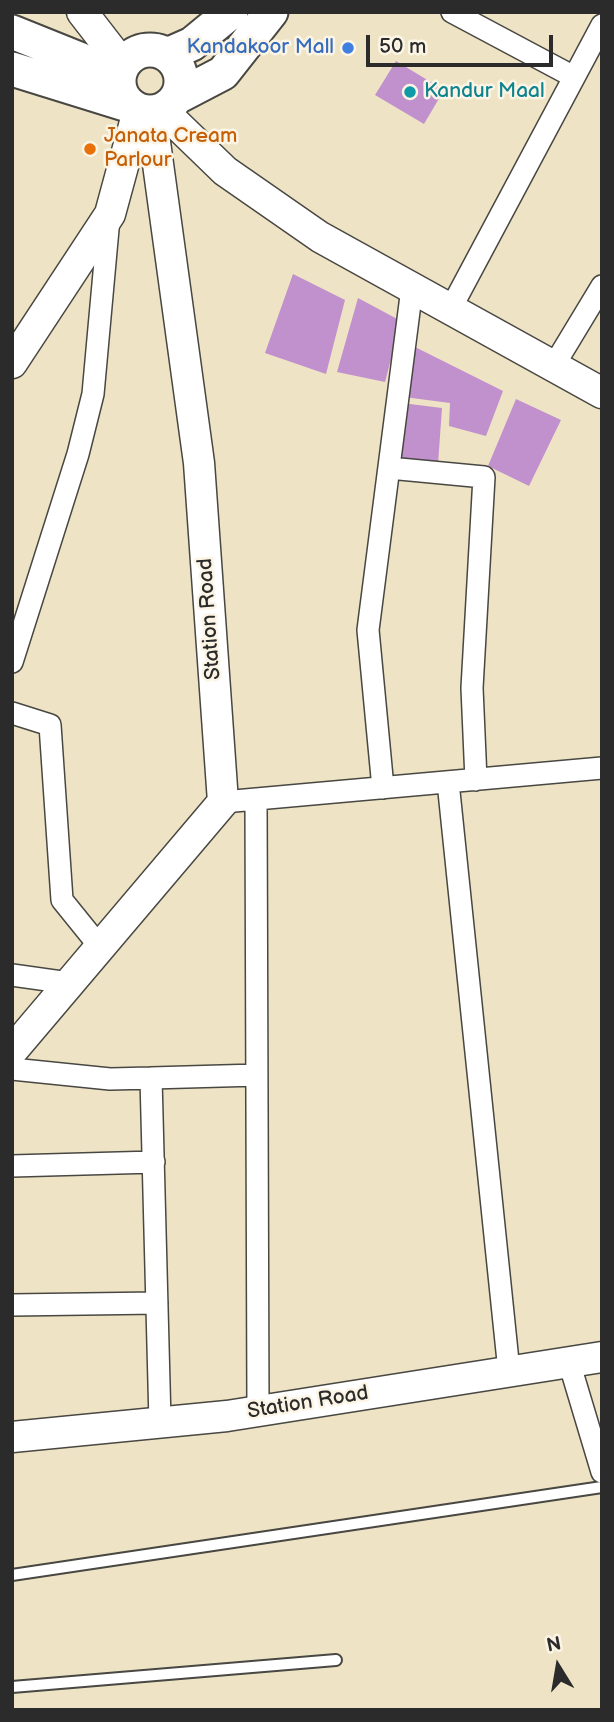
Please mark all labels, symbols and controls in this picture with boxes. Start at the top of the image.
scale bar [369,21,556,65]
text: 50 m [379,34,426,59]
place label: Kandakoor Mall [187,35,334,61]
marker: Kandakoor Mall [340,40,356,56]
place label: Kandur Maal [424,79,545,105]
marker: Kandur Maal [402,84,418,100]
place label: Janata Cream Parlour [104,124,237,174]
marker: Janata Cream Parlour [82,141,98,157]
street label: Station Road [193,557,227,681]
street label: Station Road [246,1381,370,1425]
north arrow [523,1631,593,1701]
text: N [545,1632,563,1658]

